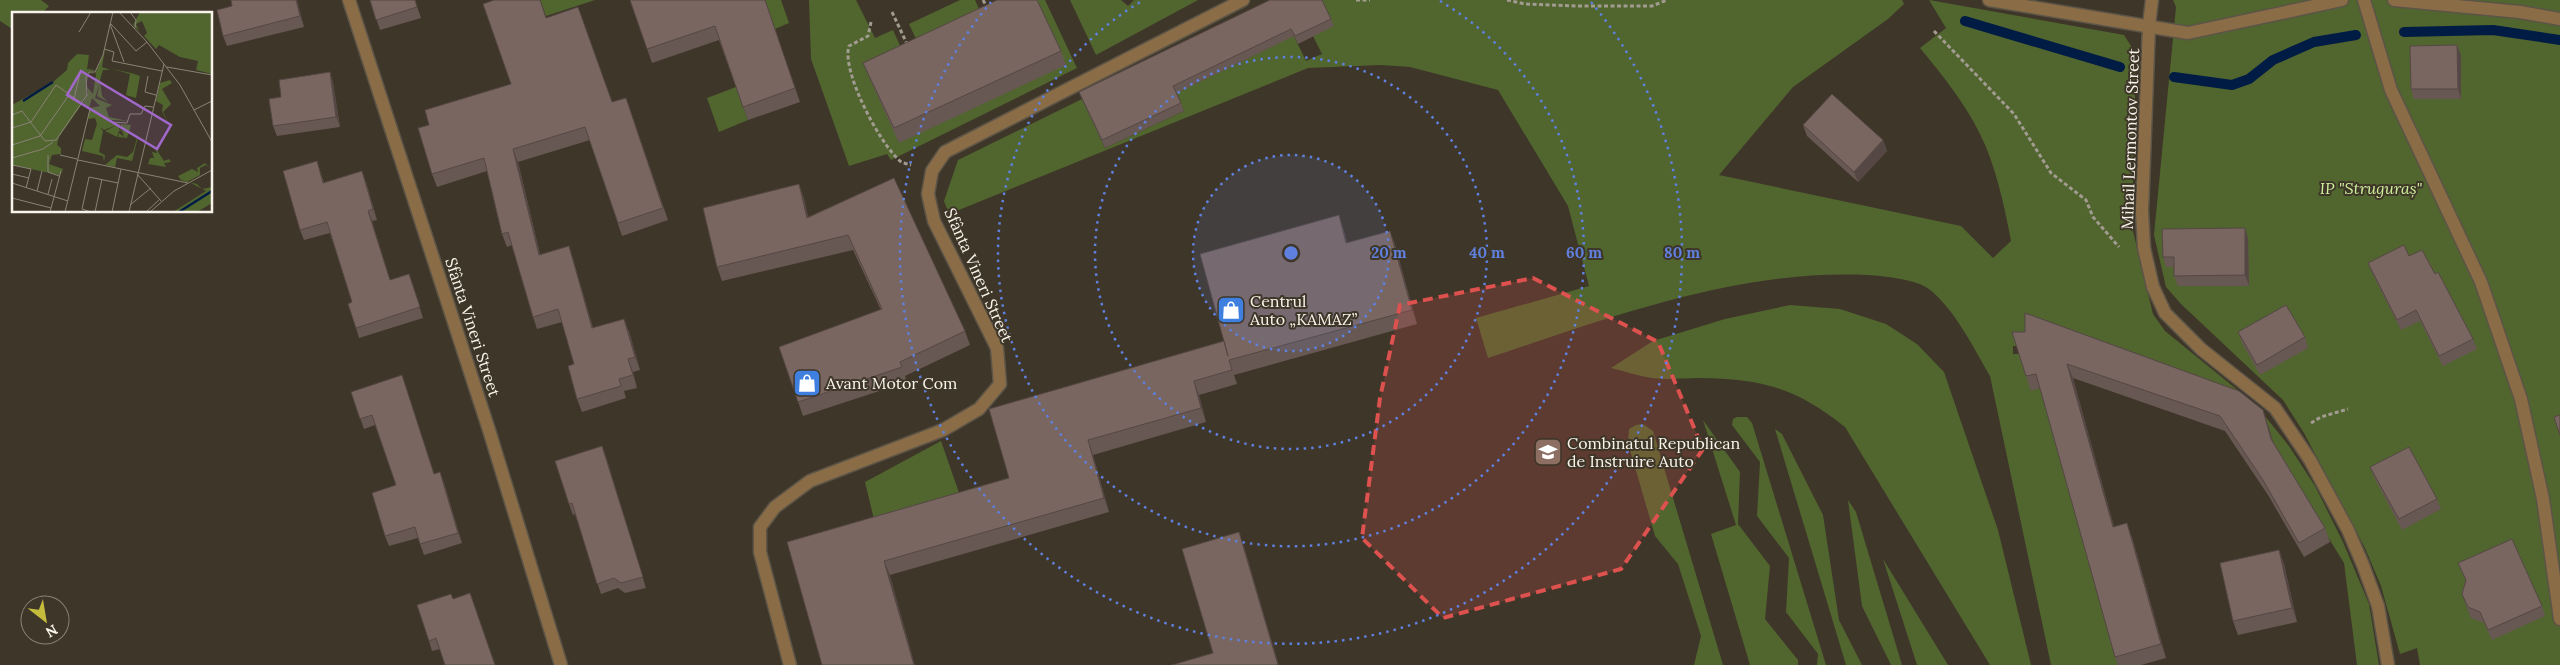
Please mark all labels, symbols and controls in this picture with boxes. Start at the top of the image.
inset map [12,12,212,212]
street label: Mihail Lermontov Street [2117,47,2143,230]
park label: IP "Struguraș" [2320,178,2423,198]
street label: Sfânta Vineri Street [940,205,1018,346]
text: 20 m [1371,243,1407,262]
text: 40 m [1469,243,1505,262]
text: 60 m [1566,243,1602,262]
text: 80 m [1664,243,1700,262]
centre of rings [1282,244,1300,262]
street label: Sfânta Vineri Street [441,255,505,400]
place label: Centrul Auto „KAMAZ” [1249,291,1358,329]
shop icon: Centrul Auto „KAMAZ” [1216,295,1246,325]
shop icon: Avant Motor Com [792,368,822,398]
place label: Avant Motor Com [825,373,957,393]
place label: Combinatul Republican de Instruire Auto [1567,433,1740,471]
school or university icon: Combinatul Republican de Instruire Auto [1533,437,1563,467]
north arrow [20,595,70,645]
text: N [42,621,61,642]

